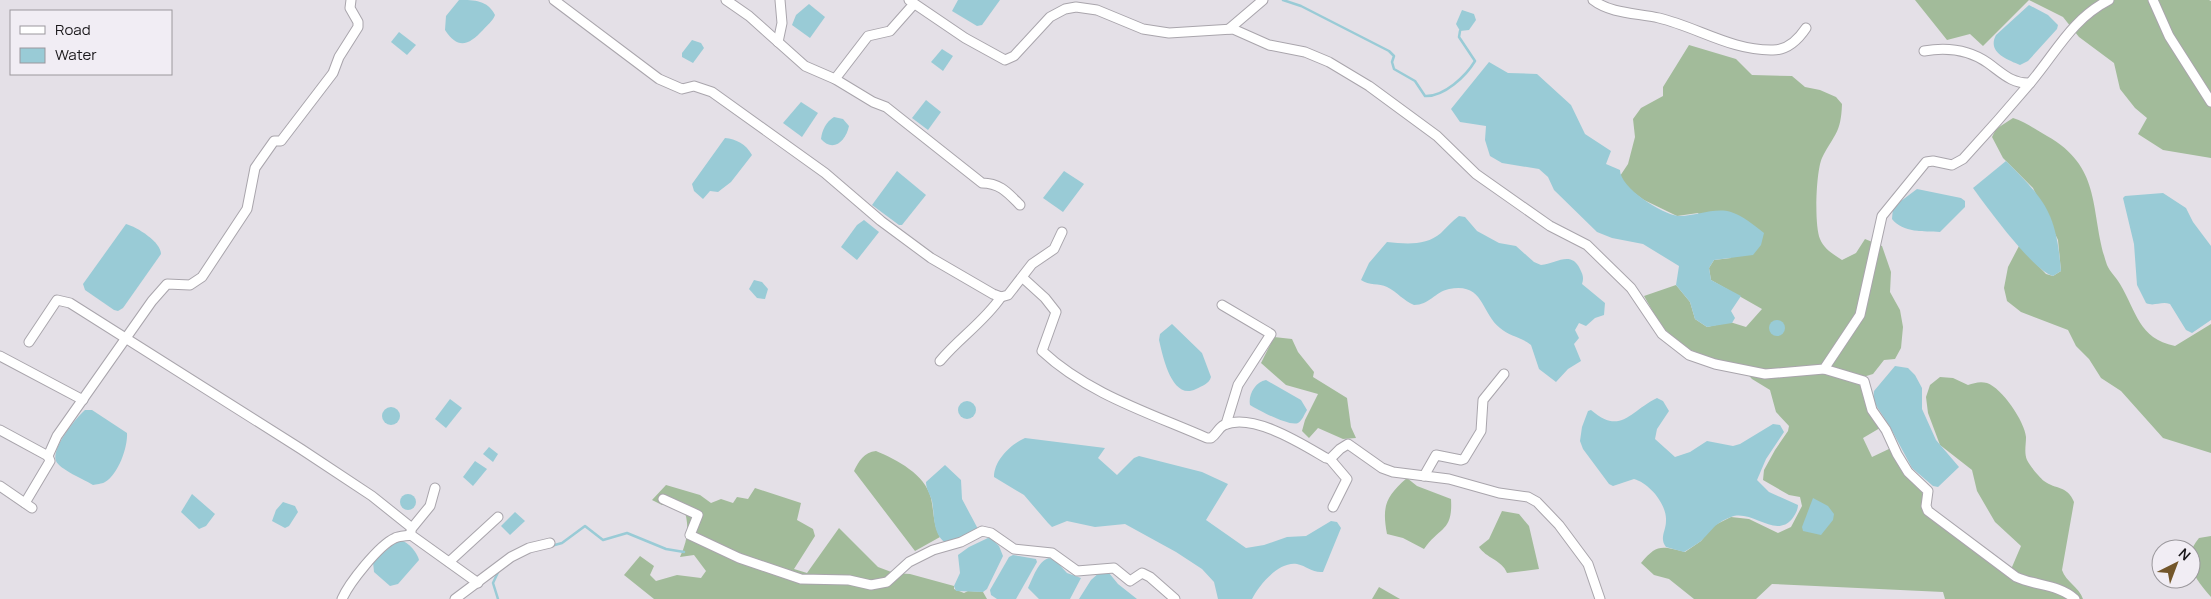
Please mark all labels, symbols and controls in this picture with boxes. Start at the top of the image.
legend [10,10,172,75]
text: Road [55,19,91,40]
text: Water [55,44,97,65]
north arrow [2151,539,2201,589]
text: N [2175,544,2195,564]

